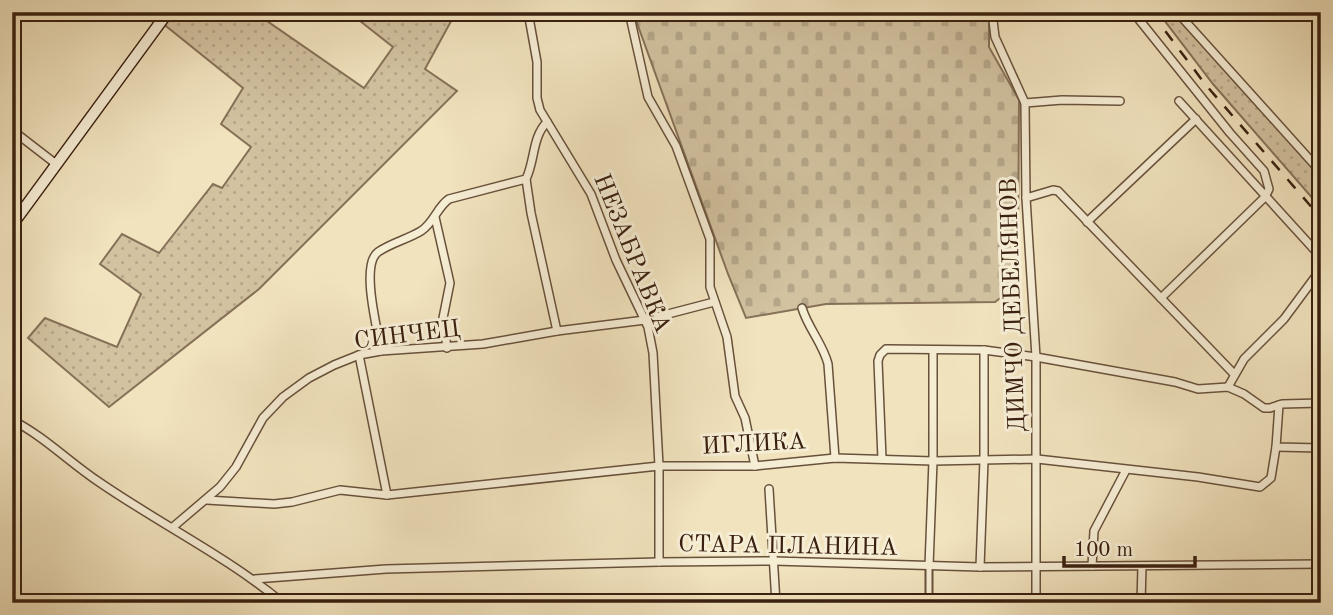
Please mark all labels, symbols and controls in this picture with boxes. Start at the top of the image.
street label: НЕЗАБРАВКА [588,171,674,337]
street label: ДИМЧО ДЕБЕЛЯНОВ [998,177,1030,432]
street label: СИНЧЕЦ [353,318,462,354]
street label: ИГЛИКА [701,430,807,460]
scale bar [1064,524,1195,568]
street label: СТАРА ПЛАНИНА [678,533,898,561]
text: 100 m [1074,540,1133,561]

